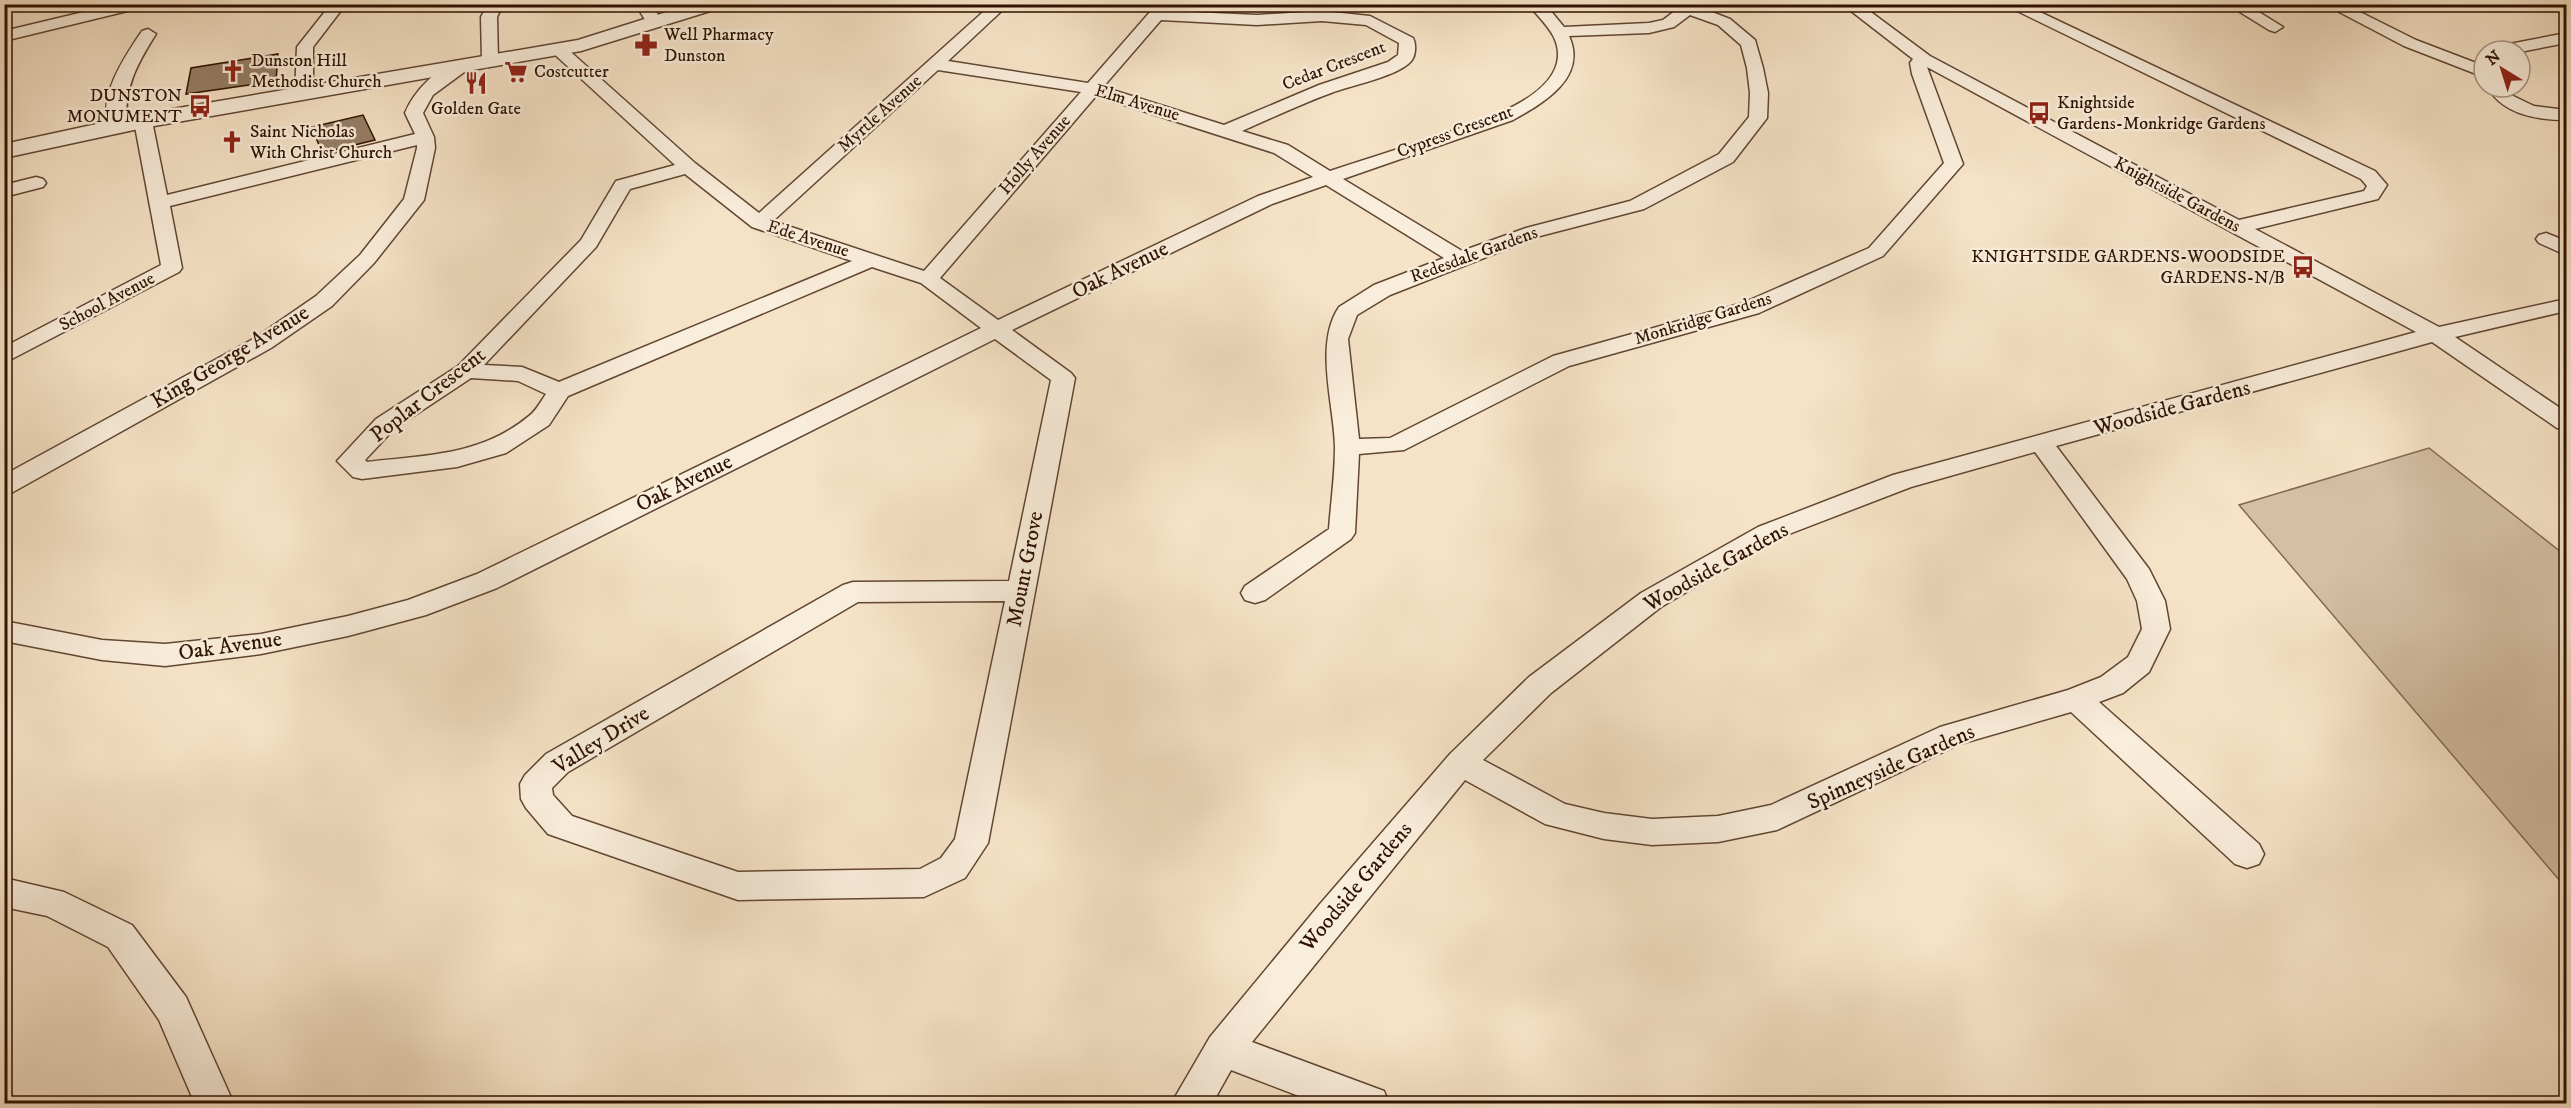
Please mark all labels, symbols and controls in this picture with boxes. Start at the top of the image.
place label: Well Pharmacy Dunston [663,24,774,67]
pharmacy icon: Well Pharmacy Dunston [633,32,659,58]
street label: Cedar Crescent [1279,36,1389,96]
north arrow [2472,39,2532,99]
text: N [2482,46,2505,70]
place label: Dunston Hill Methodist Church [251,50,382,93]
church icon: Dunston Hill Methodist Church [220,58,246,84]
supermarket icon: Costcutter [503,59,529,85]
place label: Costcutter [534,61,609,83]
restaurant icon: Golden Gate [463,70,489,96]
street label: Myrtle Avenue [833,70,927,158]
street label: Elm Avenue [1092,80,1182,126]
place label: DUNSTON MONUMENT [67,85,182,128]
place label: Knightside Gardens-Monkridge Gardens [2057,92,2265,135]
bus stop icon: DUNSTON MONUMENT [187,93,213,119]
place label: Golden Gate [431,98,521,120]
bus stop icon: Knightside Gardens-Monkridge Gardens [2026,100,2052,126]
street label: Cypress Crescent [1394,101,1516,163]
street label: Holly Avenue [994,111,1076,199]
place label: Saint Nicholas With Christ Church [249,121,393,164]
church icon: Saint Nicholas With Christ Church [219,129,245,155]
street label: Knightside Gardens [2110,152,2244,238]
street label: Ede Avenue [764,215,852,263]
street label: Redesdale Gardens [1407,222,1541,288]
street label: Oak Avenue [1067,235,1173,305]
place label: KNIGHTSIDE GARDENS-WOODSIDE GARDENS-N/B [1971,246,2285,289]
bus stop icon: KNIGHTSIDE GARDENS-WOODSIDE GARDENS-N/B [2290,254,2316,280]
street label: School Avenue [55,268,159,336]
street label: Monkridge Gardens [1632,288,1774,350]
street label: King George Avenue [146,299,314,415]
street label: Poplar Crescent [365,342,491,448]
street label: Woodside Gardens [2090,374,2253,442]
street label: Oak Avenue [631,448,737,518]
street label: Mount Grove [1001,509,1049,629]
street label: Woodside Gardens [1638,516,1793,618]
street label: Oak Avenue [177,625,283,667]
street label: Valley Drive [547,700,654,781]
street label: Spinneyside Gardens [1803,718,1979,816]
street label: Woodside Gardens [1293,817,1418,958]

